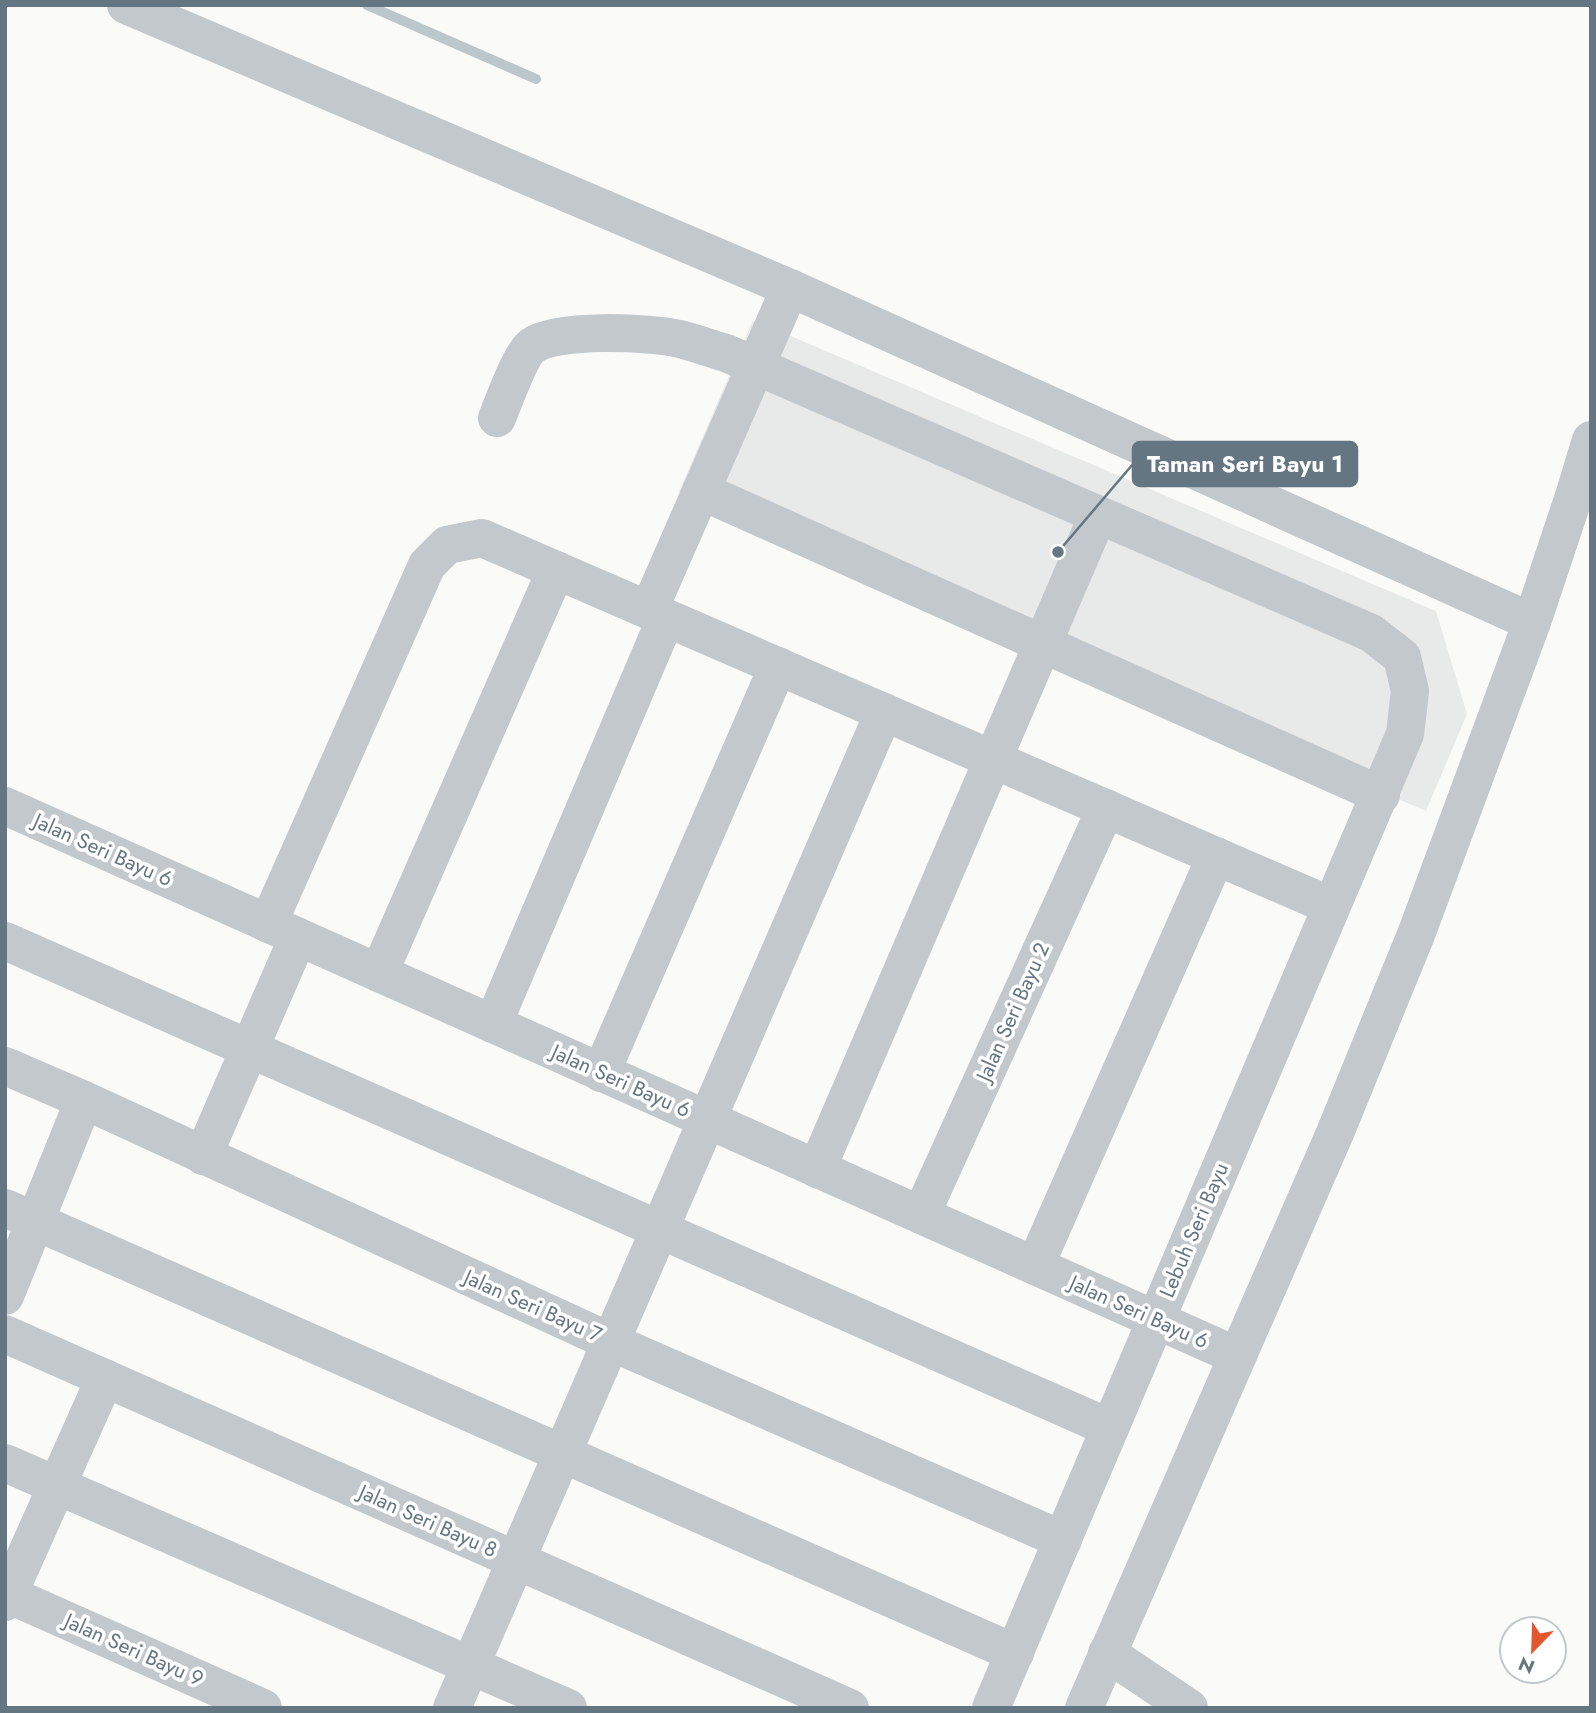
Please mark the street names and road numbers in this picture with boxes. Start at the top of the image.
street label: Jalan Seri Bayu 6 [26,805,177,894]
street label: Jalan Seri Bayu 2 [968,938,1057,1089]
street label: Jalan Seri Bayu 6 [544,1036,695,1125]
street label: Lebuh Seri Bayu [1152,1158,1236,1302]
street label: Jalan Seri Bayu 7 [457,1261,607,1350]
street label: Jalan Seri Bayu 6 [1062,1267,1213,1356]
street label: Jalan Seri Bayu 8 [351,1476,502,1565]
street label: Jalan Seri Bayu 9 [57,1605,208,1694]

